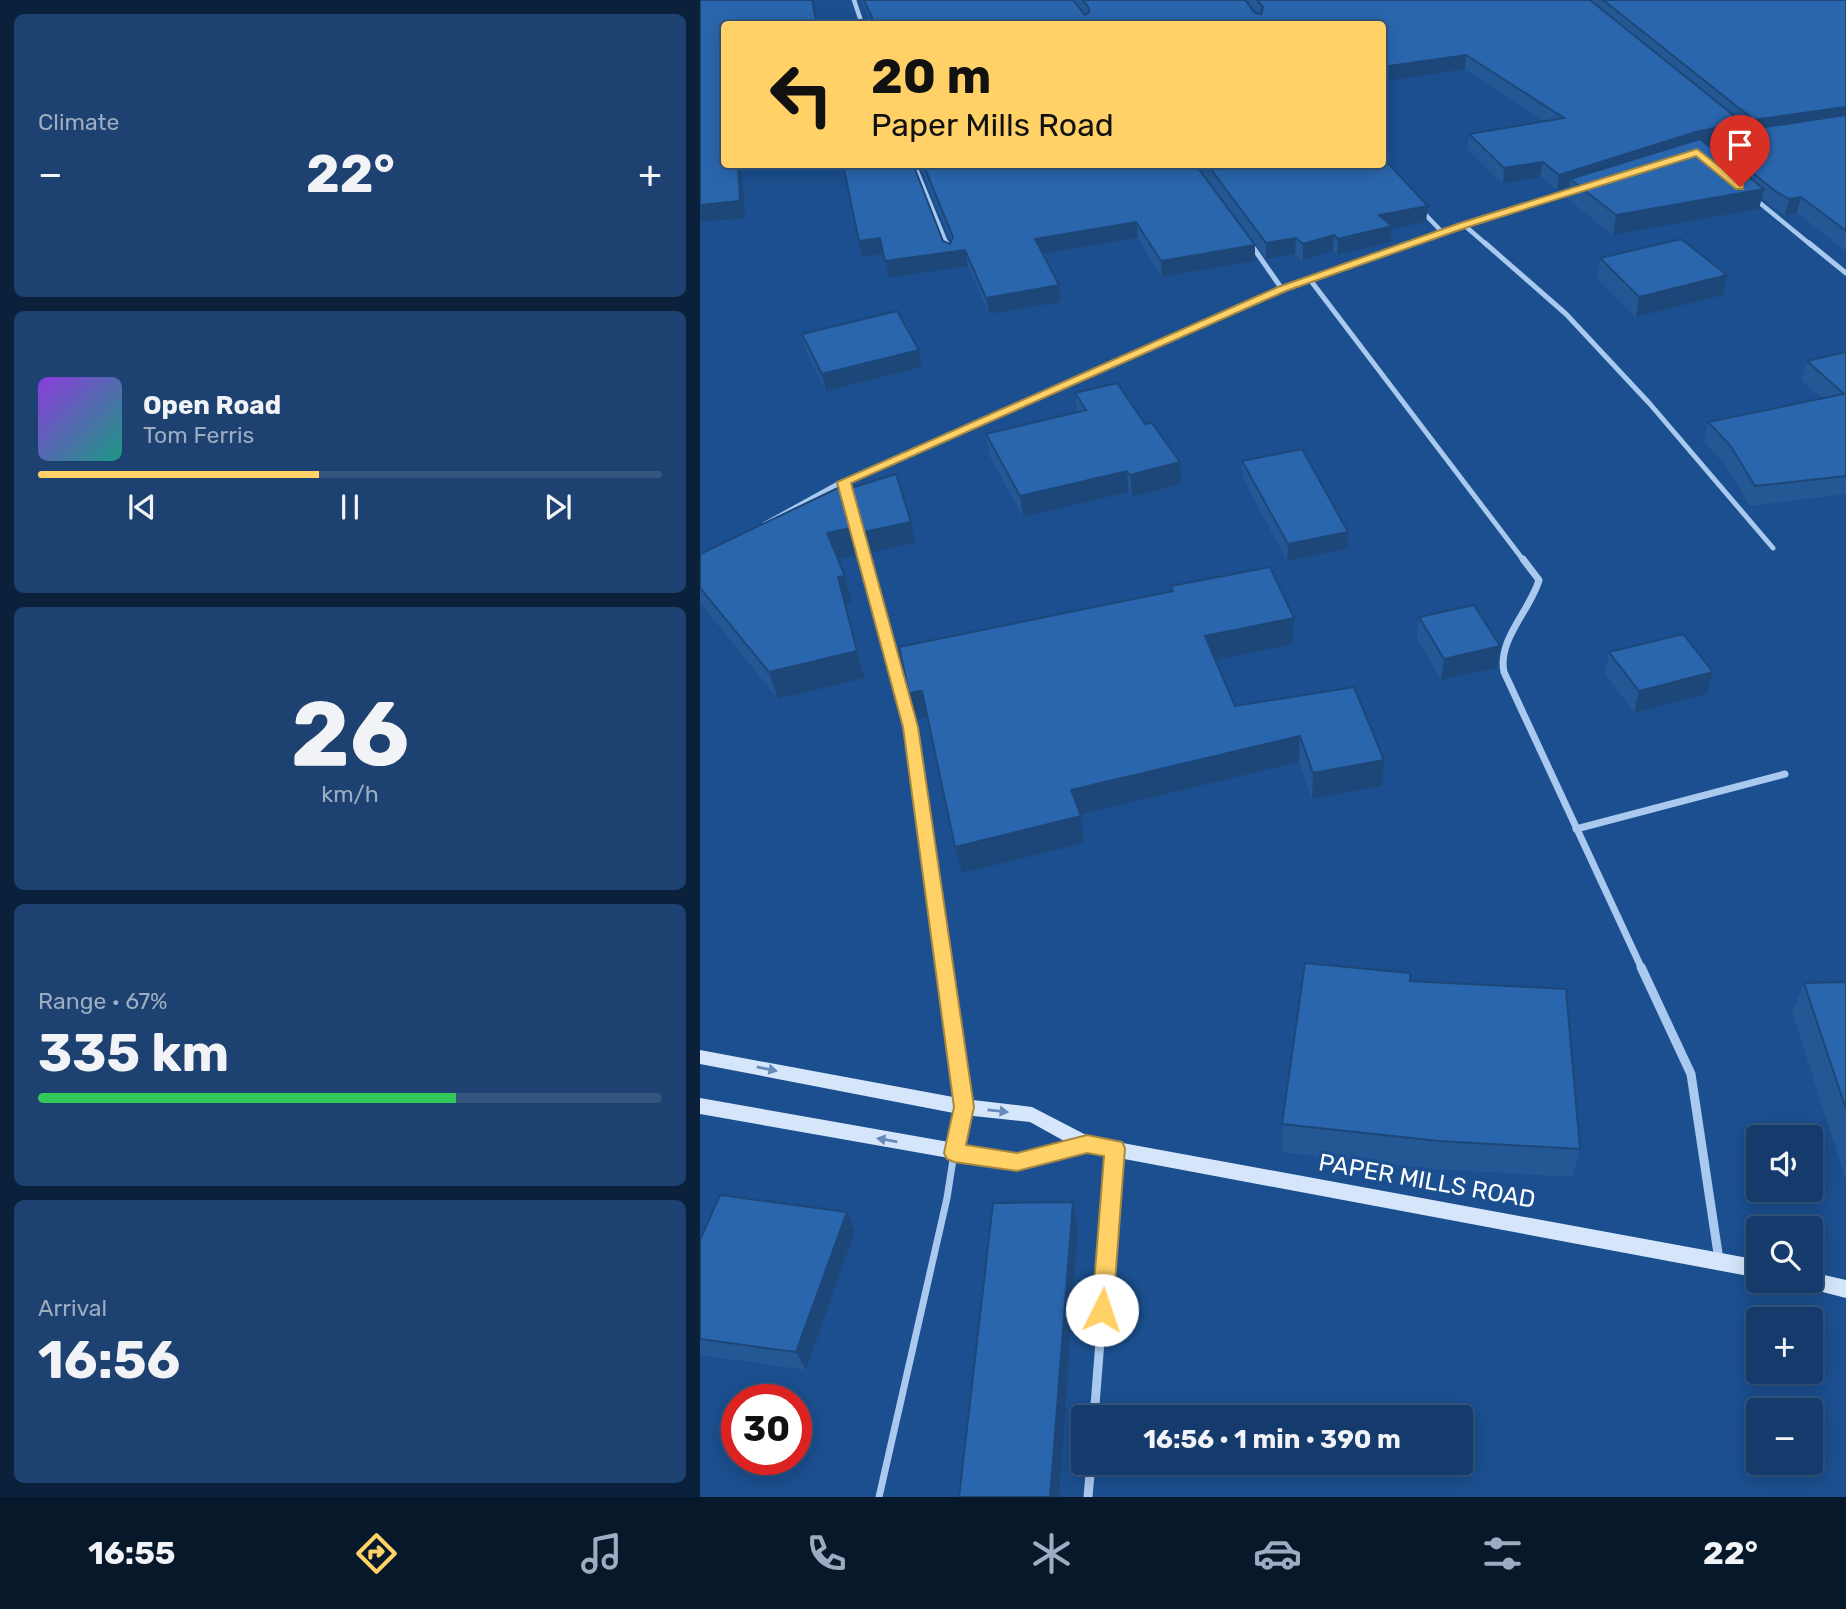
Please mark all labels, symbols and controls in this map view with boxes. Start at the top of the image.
text: 20 m [871,47,992,105]
icon: left [756,49,847,140]
text: Paper Mills Road [871,106,1114,144]
text: Climate [38,108,119,136]
pin [1710,115,1770,187]
icon: arrive [1721,126,1759,164]
text: 22° [306,143,395,205]
text: − [38,151,63,197]
text: + [638,151,662,197]
text: Open Road [143,390,281,421]
text: Tom Ferris [143,421,254,449]
icon: previous [123,488,161,526]
icon: pause [331,488,369,526]
icon: next [539,488,577,526]
text: 26 [291,680,409,788]
text: km/h [321,780,379,808]
text: Range · 67% [38,987,168,1015]
text: 335 km [38,1022,229,1084]
one-way arrow [756,1064,778,1075]
one-way arrow [987,1105,1009,1116]
map controls [1746,1125,1823,1475]
button: sound [1746,1125,1823,1202]
one-way arrow [876,1135,898,1146]
street label: PAPER MILLS ROAD [1316,1148,1538,1214]
button: search [1746,1216,1823,1293]
position arrow [1065,1273,1139,1347]
text: Arrival [38,1294,107,1322]
button: + [1746,1307,1823,1384]
text: 16:56 [38,1329,180,1391]
speed limit sign: 30 [721,1384,812,1475]
button: − [1746,1398,1823,1475]
text: 16:56 · 1 min · 390 m [1143,1424,1401,1455]
icon: directions [352,1529,401,1578]
icon: music [577,1529,626,1578]
icon: phone [802,1529,851,1578]
icon: climate [1027,1529,1076,1578]
icon: car [1253,1529,1302,1578]
icon: filters [1478,1529,1527,1578]
text: 16:55 [88,1534,176,1572]
text: 22° [1703,1534,1758,1572]

